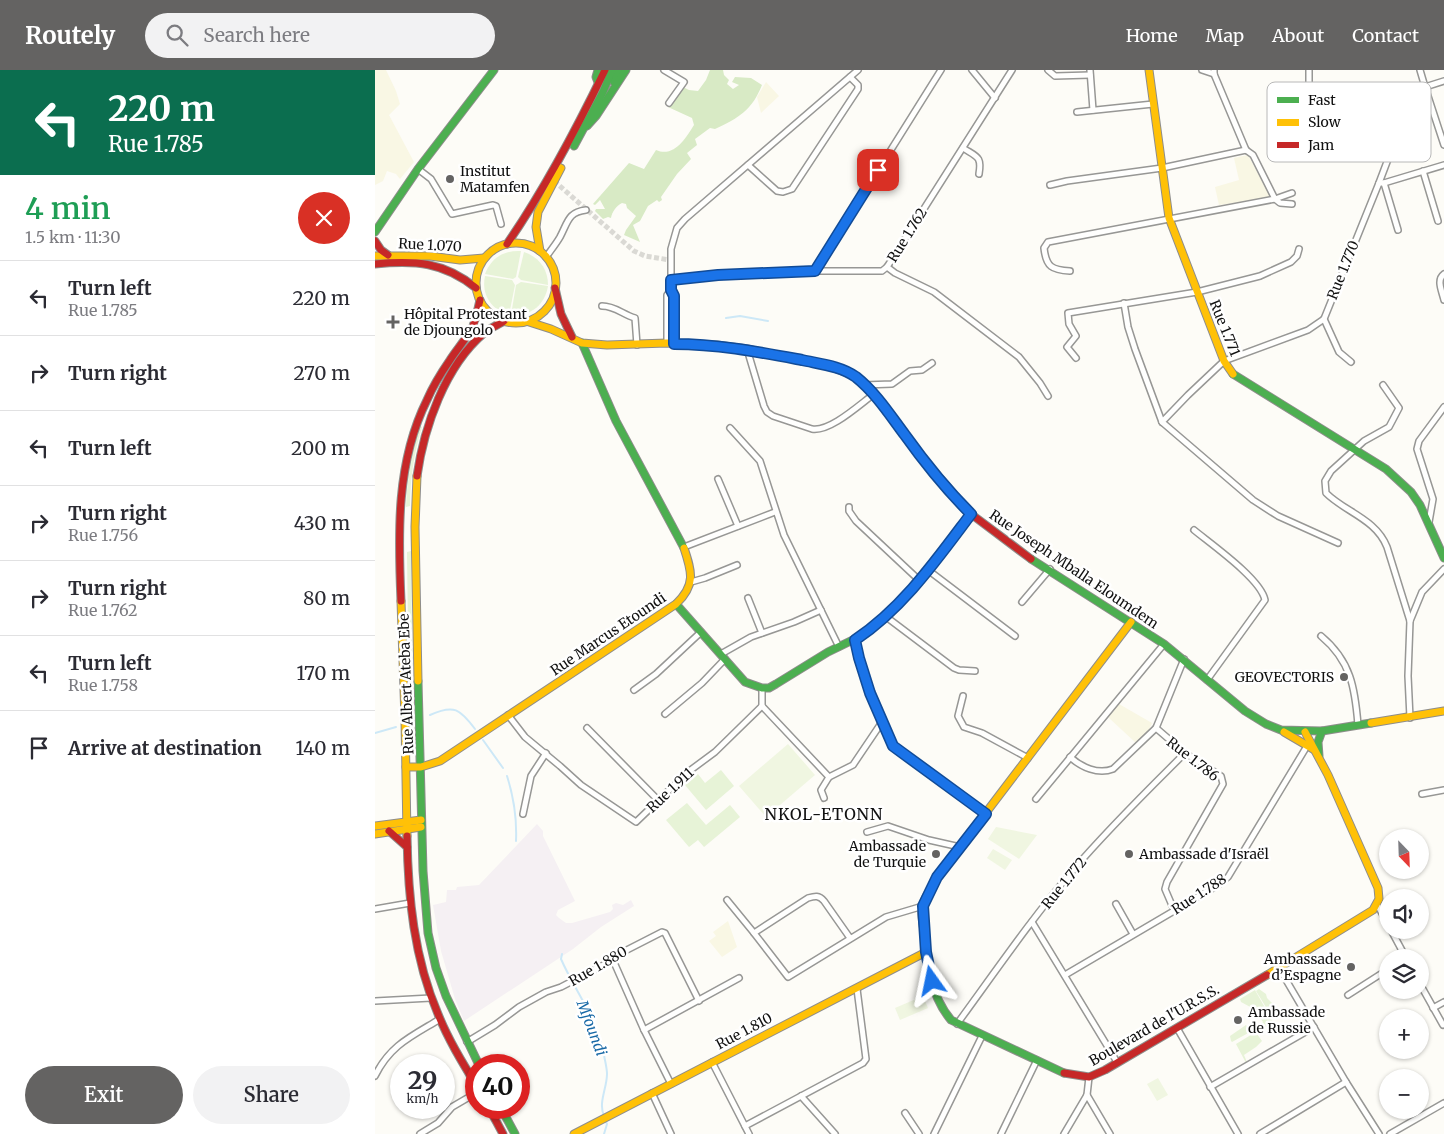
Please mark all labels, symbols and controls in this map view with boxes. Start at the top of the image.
search box [145,13,495,58]
text: Routely [25,20,115,51]
icon: search [163,21,191,49]
text: Search here [203,23,310,47]
text: Home [1126,24,1178,47]
text: Map [1206,24,1244,47]
text: About [1272,24,1324,47]
text: Contact [1352,24,1419,47]
legend [1267,82,1431,162]
text: 220 m [108,87,215,131]
icon: left [25,90,90,155]
text: Fast [1308,91,1336,109]
text: Slow [1308,113,1341,131]
text: Rue 1.785 [108,130,204,158]
text: Jam [1307,136,1334,154]
pin [857,149,899,191]
icon: arrive [864,156,892,184]
place label: Institut Matamfen [460,162,530,196]
marker: Institut Matamfen [444,173,456,185]
text: 4 min [25,189,111,227]
button: close [298,192,350,244]
street label: Rue 1.762 [883,204,931,266]
text: 1.5 km · 11:30 [25,227,121,247]
street label: Rue 1.070 [398,234,462,256]
street label: Rue 1.770 [1323,238,1363,302]
text: Turn left [68,276,152,300]
icon: left [25,284,53,312]
text: 220 m [293,286,350,310]
street label: Rue 1.771 [1206,297,1244,359]
text: Rue 1.785 [68,300,138,320]
place label: Hôpital Protestant de Djoungolo [404,305,528,339]
marker: Hôpital Protestant de Djoungolo [386,315,400,329]
icon: right [25,359,53,387]
text: Turn right [68,361,167,385]
text: 270 m [293,361,350,385]
icon: left [25,434,53,462]
text: Turn left [68,436,152,460]
text: 200 m [291,436,350,460]
text: Turn right [68,501,167,525]
street label: Rue Joseph Mballa Eloumdem [986,506,1162,633]
icon: right [25,509,53,537]
text: 430 m [294,511,350,535]
text: Rue 1.756 [68,525,138,545]
text: Turn right [68,576,167,600]
icon: right [25,584,53,612]
text: 80 m [303,586,350,610]
street label: Rue Marcus Etoundi [547,588,670,679]
text: Rue 1.762 [68,600,138,620]
street label: Rue Albert Ateba Ebe [395,613,417,755]
text: Turn left [68,651,152,675]
icon: left [25,659,53,687]
text: 170 m [297,661,350,685]
place label: GEOVECTORIS [1235,668,1334,686]
marker: GEOVECTORIS [1338,671,1350,683]
text: Rue 1.758 [68,675,138,695]
street label: Rue 1.786 [1163,733,1223,785]
icon: arrive [25,734,53,762]
text: Arrive at destination [68,736,262,760]
text: 140 m [295,736,350,760]
street label: Rue 1.911 [643,764,697,816]
district label: NKOL-ETONN [765,804,884,824]
north arrow [1379,829,1429,879]
map controls [1379,829,1429,1119]
place label: Ambassade de Turquie [848,837,926,871]
place label: Ambassade d'Israël [1138,845,1269,863]
marker: Ambassade de Turquie [930,848,942,860]
marker: Ambassade d'Israël [1123,848,1135,860]
street label: Rue 1.772 [1038,853,1090,913]
street label: Rue 1.788 [1168,870,1230,918]
button: sound [1379,889,1429,939]
street label: Rue 1.880 [566,942,630,990]
button: layers [1379,949,1429,999]
place label: Ambassade d’Espagne [1263,950,1341,984]
position arrow [905,954,957,1006]
marker: Ambassade d’Espagne [1345,961,1357,973]
street label: Boulevard de l'U.R.S.S. [1086,980,1222,1070]
water label: Mfoundi [572,997,611,1059]
place label: Ambassade de Russie [1247,1003,1325,1037]
street label: Rue 1.810 [713,1009,775,1053]
button: + [1379,1009,1429,1059]
marker: Ambassade de Russie [1232,1014,1244,1026]
speed limit sign: 40 [465,1054,530,1119]
text: 29 [408,1064,437,1096]
button: Exit [25,1066,183,1124]
button: Share [193,1066,350,1124]
button: − [1379,1069,1429,1119]
text: km/h [407,1091,438,1106]

